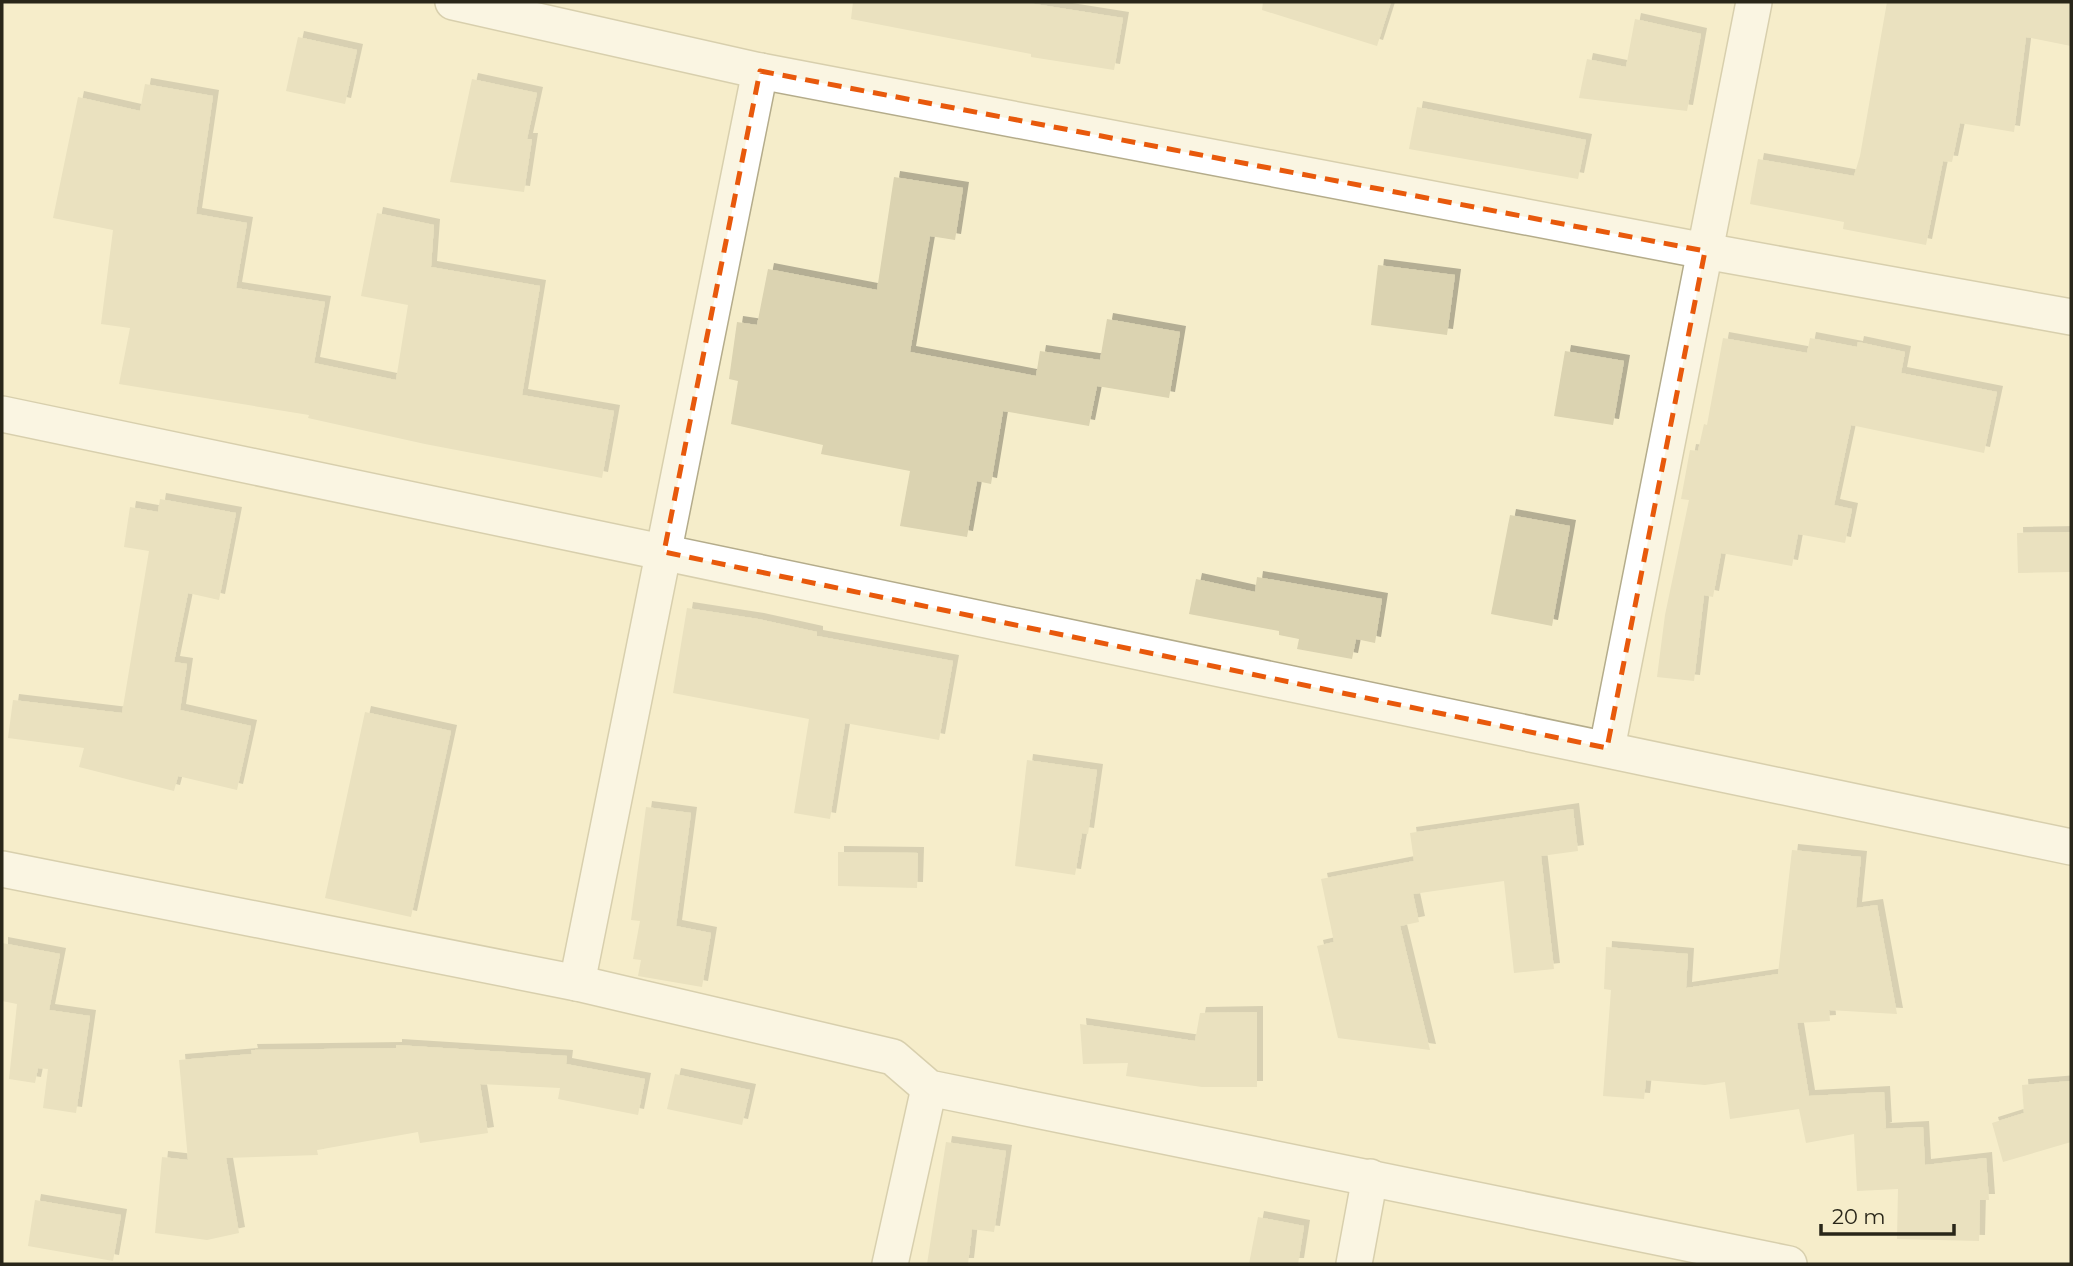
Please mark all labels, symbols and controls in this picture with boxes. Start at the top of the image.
scale bar [1821,1192,1954,1236]
text: 20 m [1832,1204,1886,1229]

